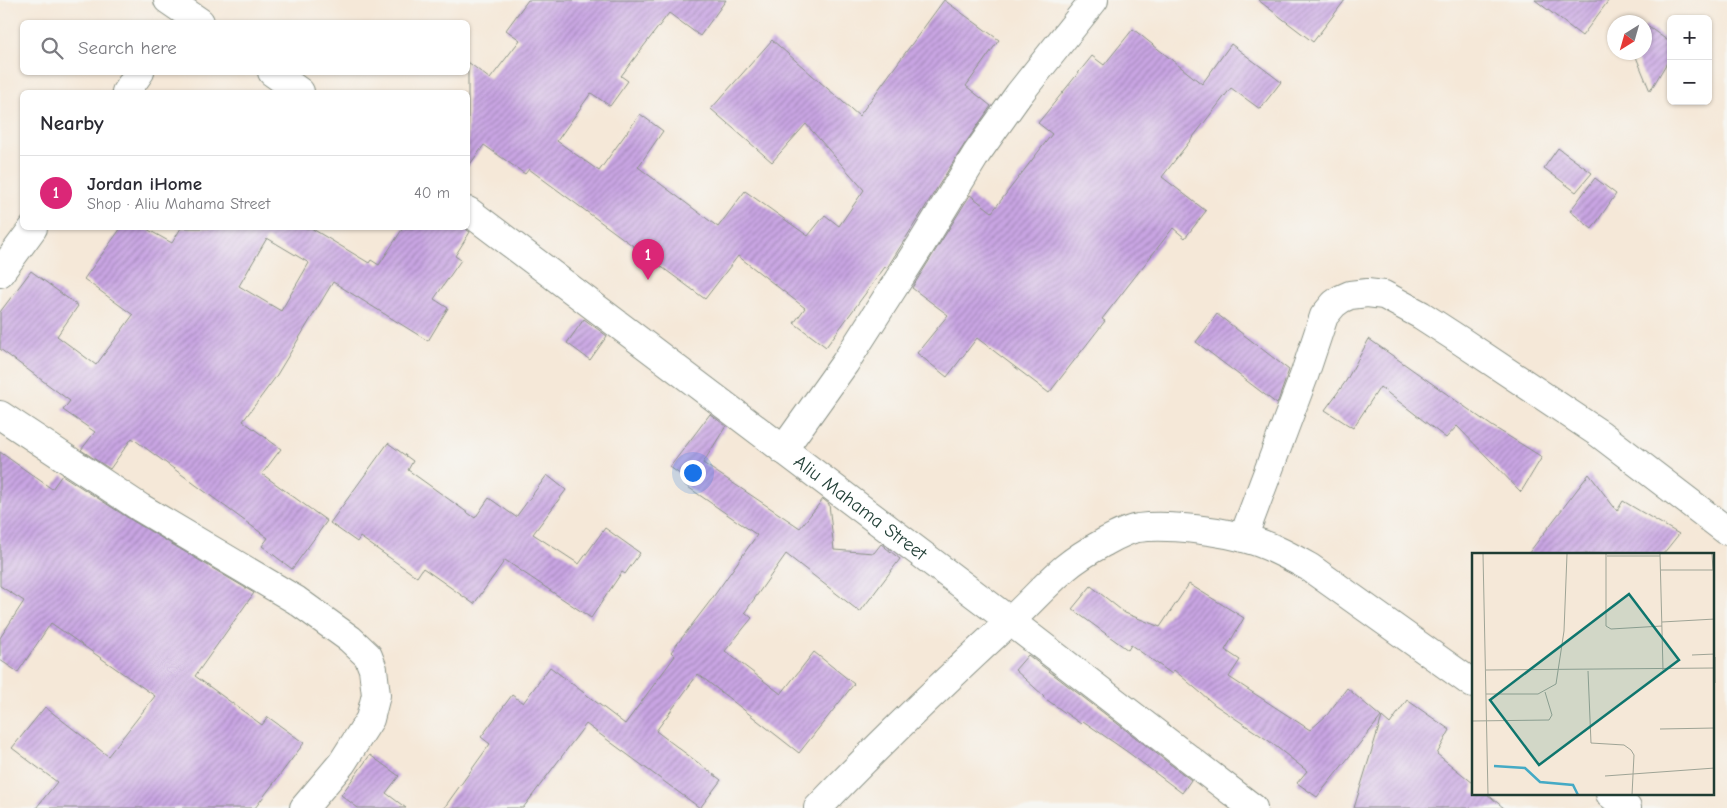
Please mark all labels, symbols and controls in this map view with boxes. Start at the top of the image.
north arrow [1607,15,1652,60]
map controls [1667,15,1712,105]
button: + [1667,15,1712,60]
search box [20,20,470,75]
icon: search [38,34,66,62]
text: Search here [78,37,177,59]
button: − [1667,60,1712,105]
text: Nearby [40,111,104,135]
text: Jordan iHome [87,173,202,195]
text: 1 [53,184,59,202]
text: 40 m [414,184,450,202]
text: Shop · Aliu Mahama Street [87,195,270,213]
pin: 1 [632,239,664,280]
street label: Aliu Mahama Street [790,451,932,565]
your location [680,460,706,486]
inset map [1472,553,1714,796]

